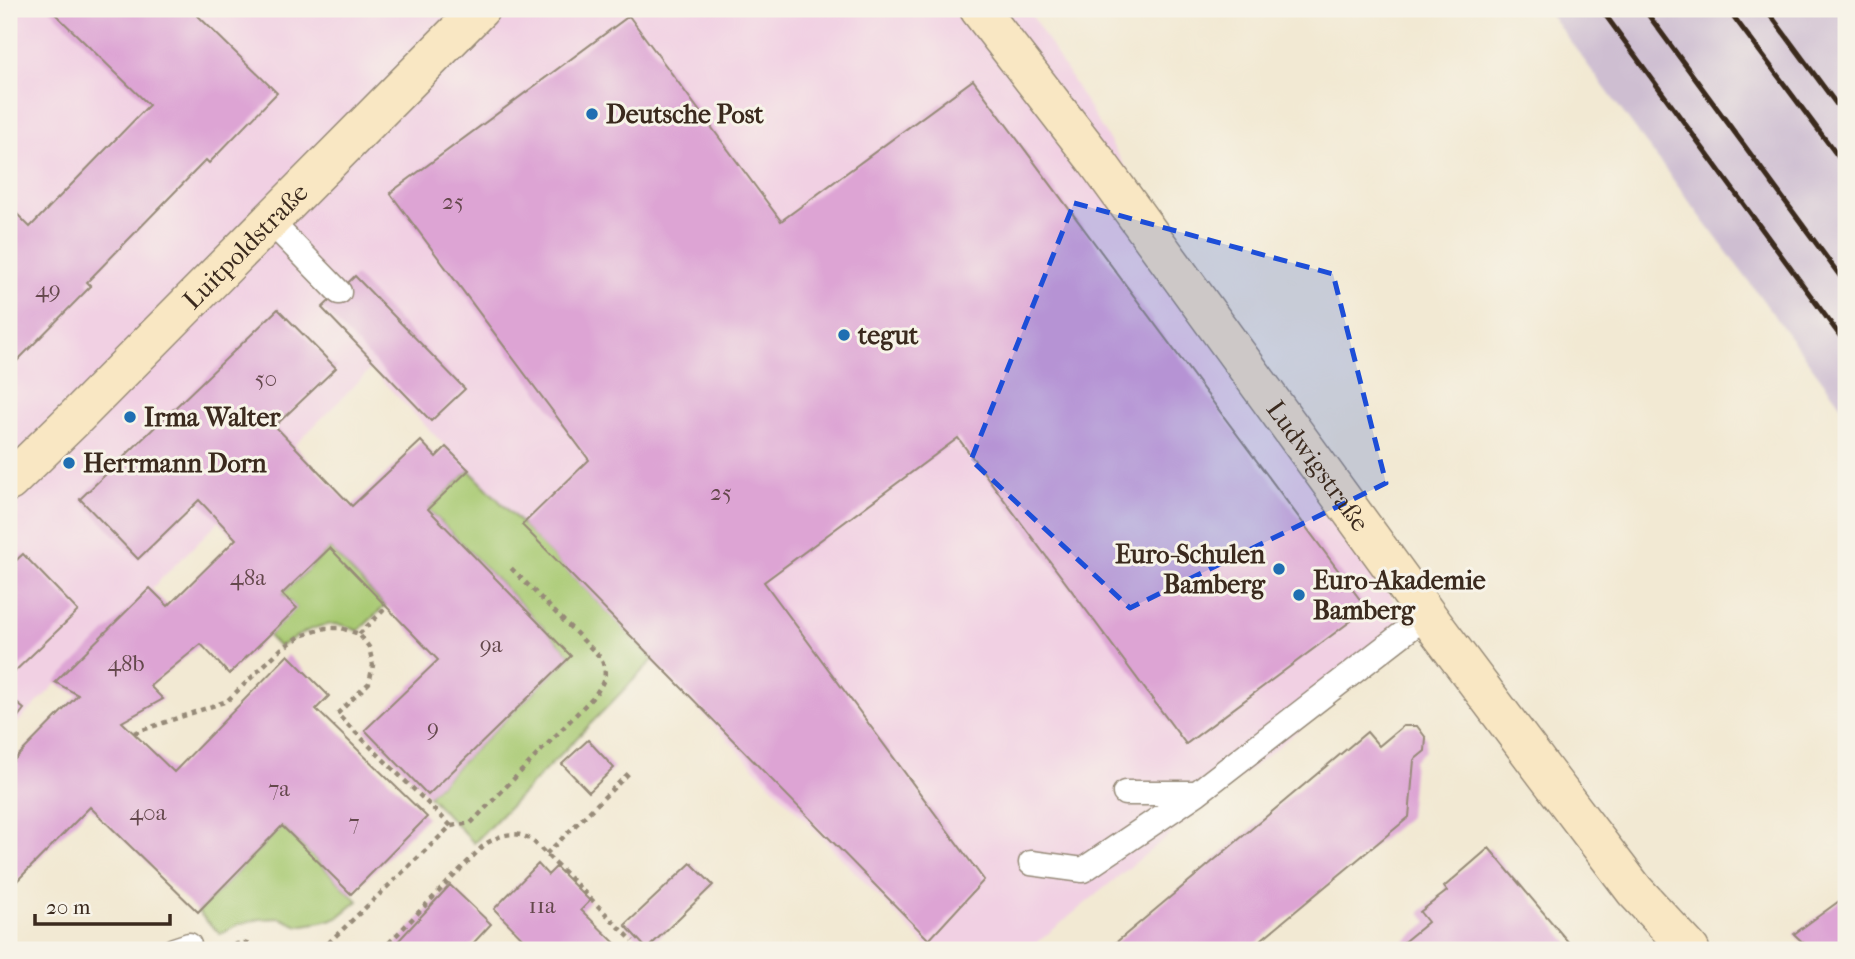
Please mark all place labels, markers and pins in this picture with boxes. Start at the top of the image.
place label: Deutsche Post [606,99,764,130]
marker: Deutsche Post [584,106,600,122]
place label: tegut [857,320,919,351]
marker: tegut [836,327,852,343]
place label: Irma Walter [144,402,281,433]
marker: Irma Walter [122,409,138,425]
place label: Herrmann Dorn [83,448,268,479]
marker: Herrmann Dorn [61,455,77,471]
place label: Euro-Schulen Bamberg [1115,539,1266,600]
marker: Euro-Schulen Bamberg [1271,561,1287,577]
place label: Euro-Akademie Bamberg [1313,565,1486,626]
marker: Euro-Akademie Bamberg [1291,587,1307,603]

